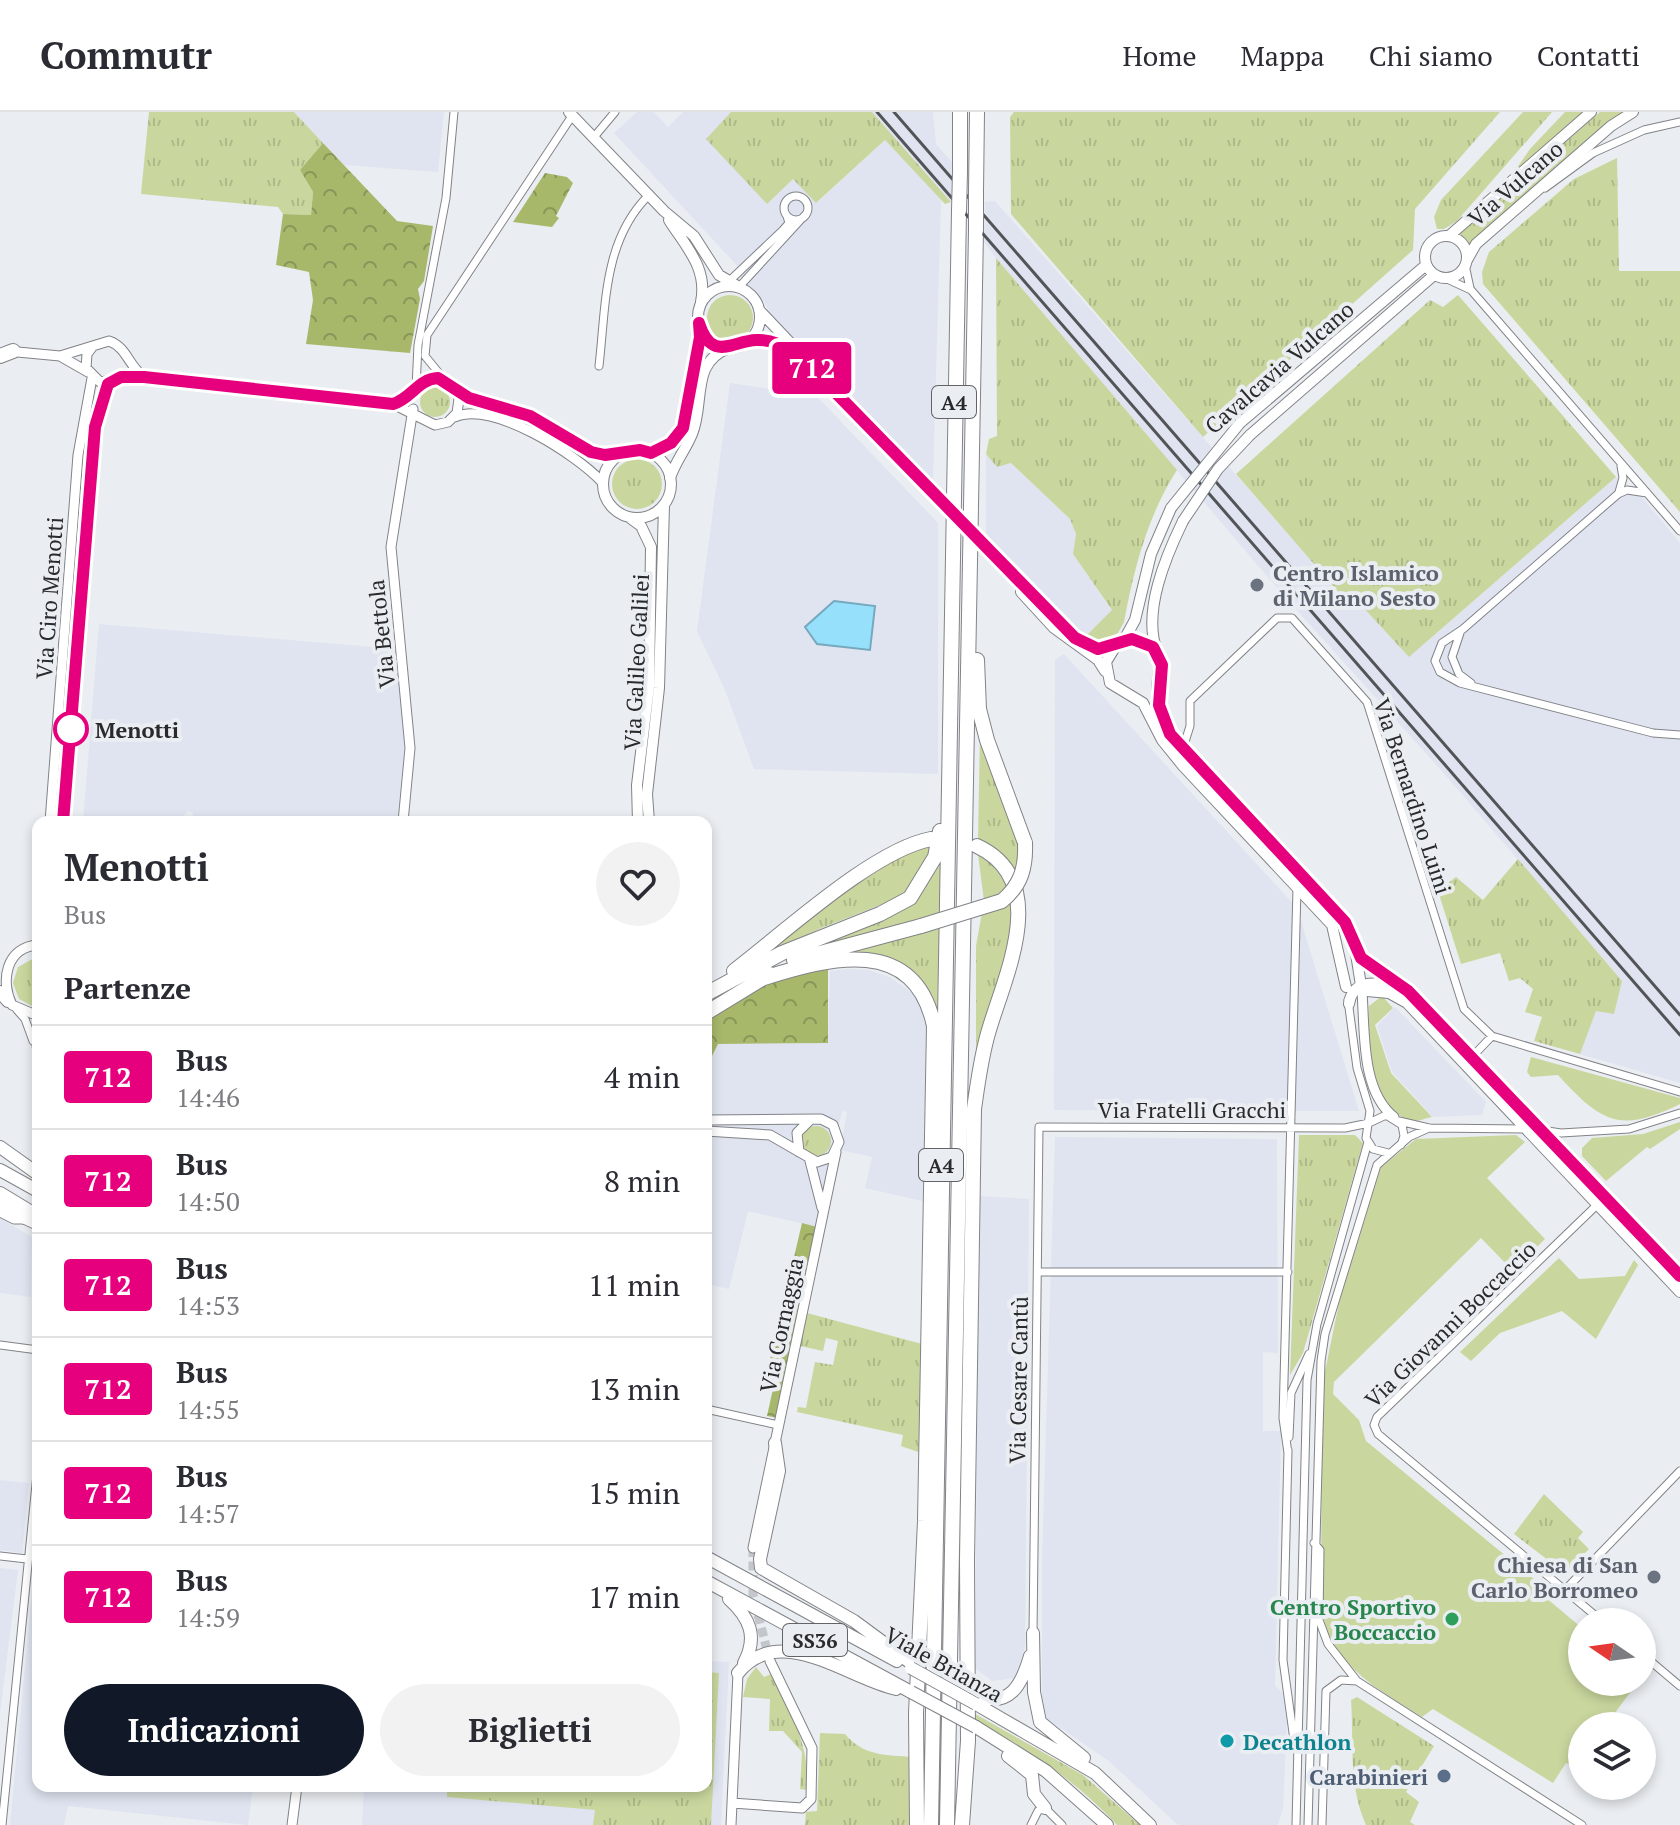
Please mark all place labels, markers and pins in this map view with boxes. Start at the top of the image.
place label: Centro Islamico di Milano Sesto [1273,558,1439,612]
marker: Centro Islamico di Milano Sesto [1248,576,1266,594]
marker: Menotti [54,712,88,746]
place label: Menotti [95,715,179,744]
place label: Chiesa di San Carlo Borromeo [1471,1550,1638,1604]
marker: Chiesa di San Carlo Borromeo [1645,1568,1663,1586]
place label: Centro Sportivo Boccaccio [1270,1592,1436,1646]
marker: Centro Sportivo Boccaccio [1443,1610,1461,1628]
place label: Decathlon [1243,1727,1351,1756]
marker: Decathlon [1218,1732,1236,1750]
place label: Carabinieri [1309,1762,1428,1791]
marker: Carabinieri [1435,1767,1453,1785]

